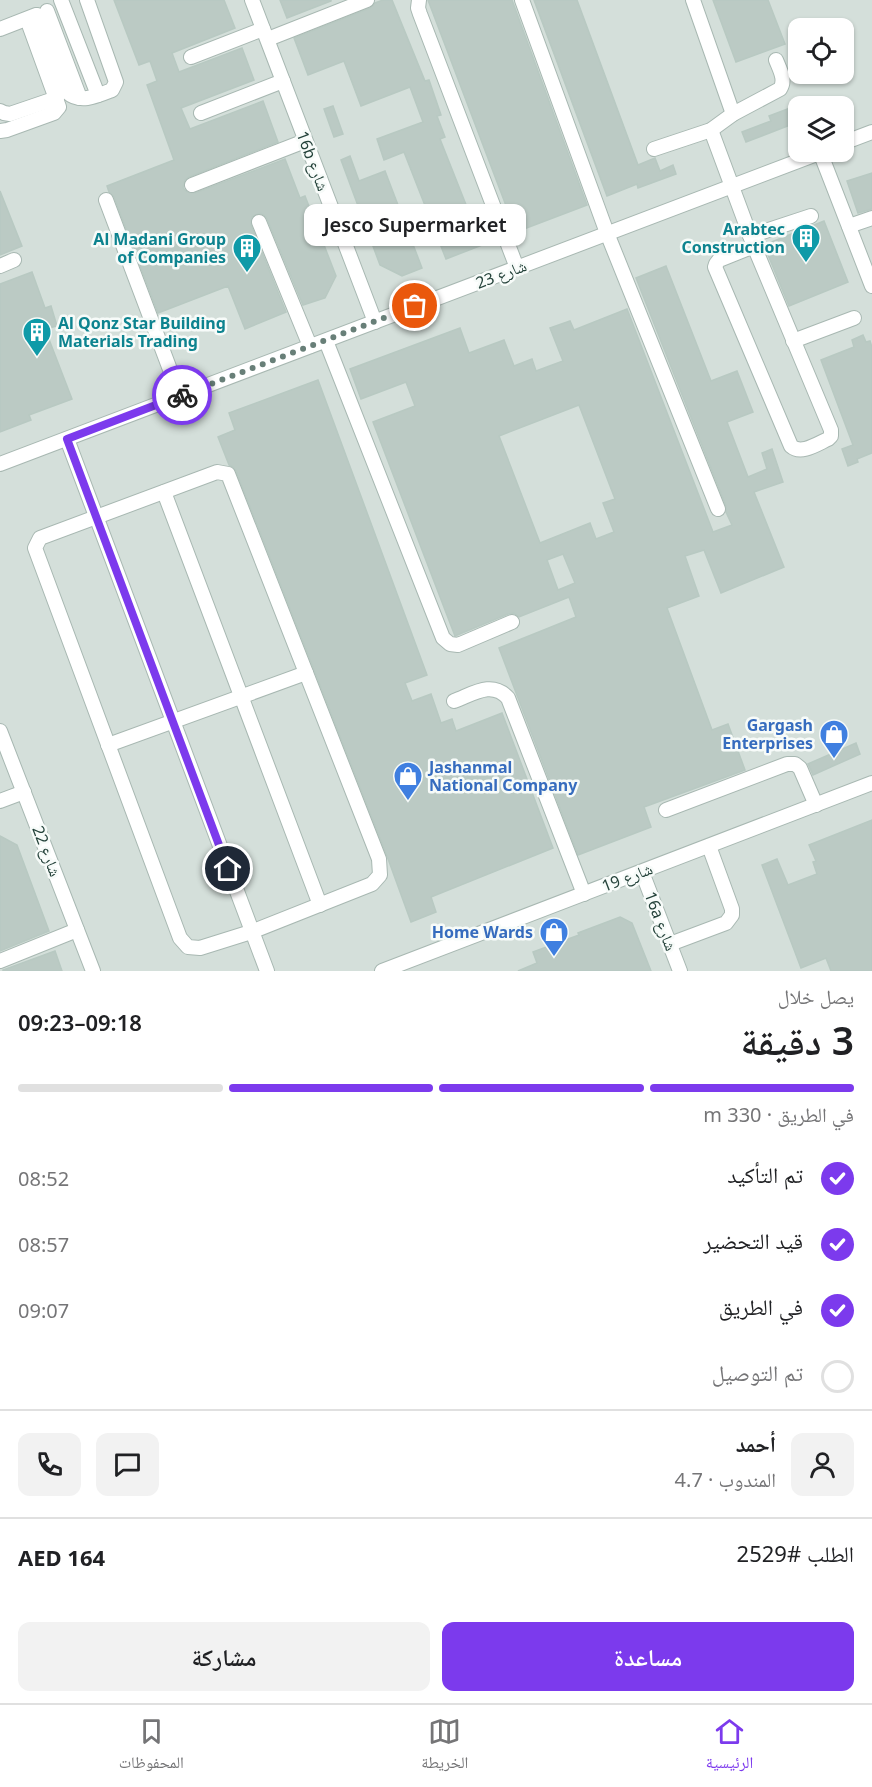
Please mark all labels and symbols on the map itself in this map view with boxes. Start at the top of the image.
street label: 16b شارع [291,128,335,194]
callout: Jesco Supermarket [304,204,526,246]
place label: Arabtec Construction [681,218,785,258]
building icon: Arabtec Construction [790,222,822,264]
place label: Al Madani Group of Companies [93,228,226,268]
building icon: Al Madani Group of Companies [231,232,263,274]
street label: شارع 23 [472,254,530,294]
pin [389,280,440,331]
place label: Al Qonz Star Building Materials Trading [58,312,226,352]
building icon: Al Qonz Star Building Materials Trading [21,316,53,358]
courier [152,365,212,425]
place label: Gargash Enterprises [722,714,813,754]
shop icon: Gargash Enterprises [818,718,850,760]
place label: Jashanmal National Company [427,756,578,796]
shop icon: Jashanmal National Company [392,760,424,802]
street label: شارع 22 [27,822,67,880]
pin [202,843,253,894]
street label: شارع 19 [598,857,656,897]
street label: 16a شارع [640,888,682,954]
shop icon: Home Wards [538,916,570,958]
place label: Home Wards [432,921,533,943]

